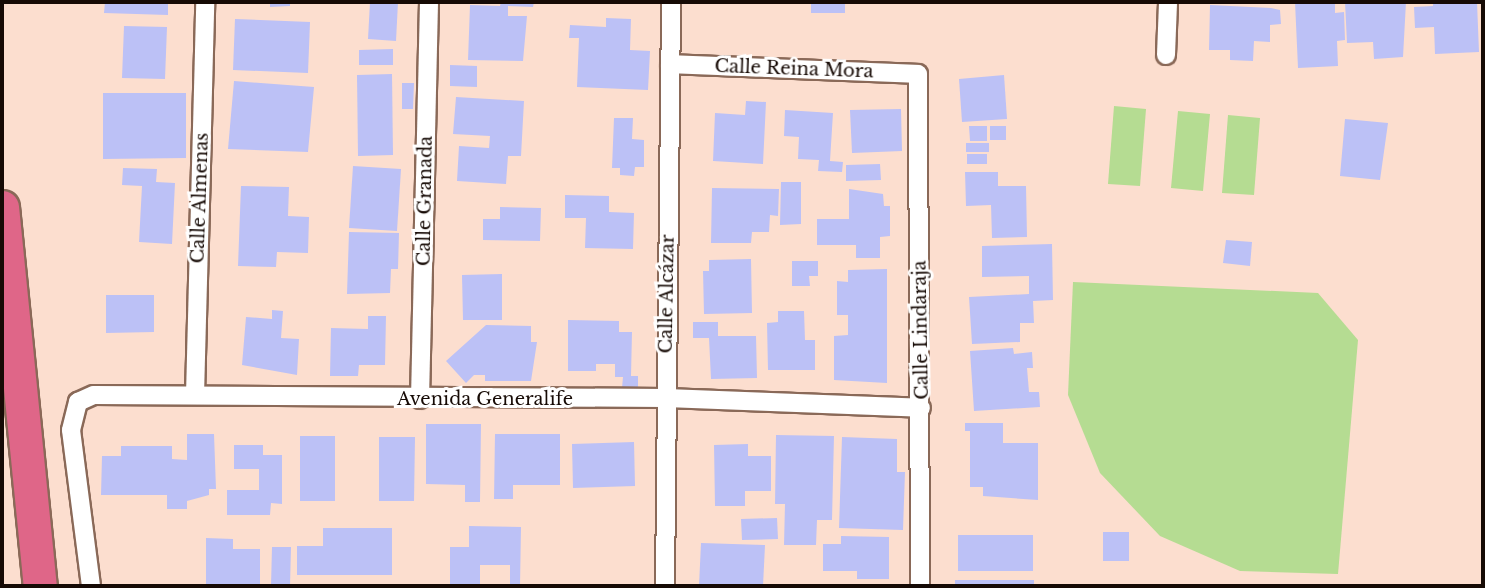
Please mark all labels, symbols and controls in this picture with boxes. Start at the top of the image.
street label: Calle Reina Mora [714,55,874,83]
street label: Calle Almenas [187,132,213,264]
street label: Calle Granada [413,136,437,266]
street label: Calle Alcázar [655,234,679,354]
street label: Calle Lindaraja [909,260,933,400]
street label: Avenida Generalife [397,388,573,410]

